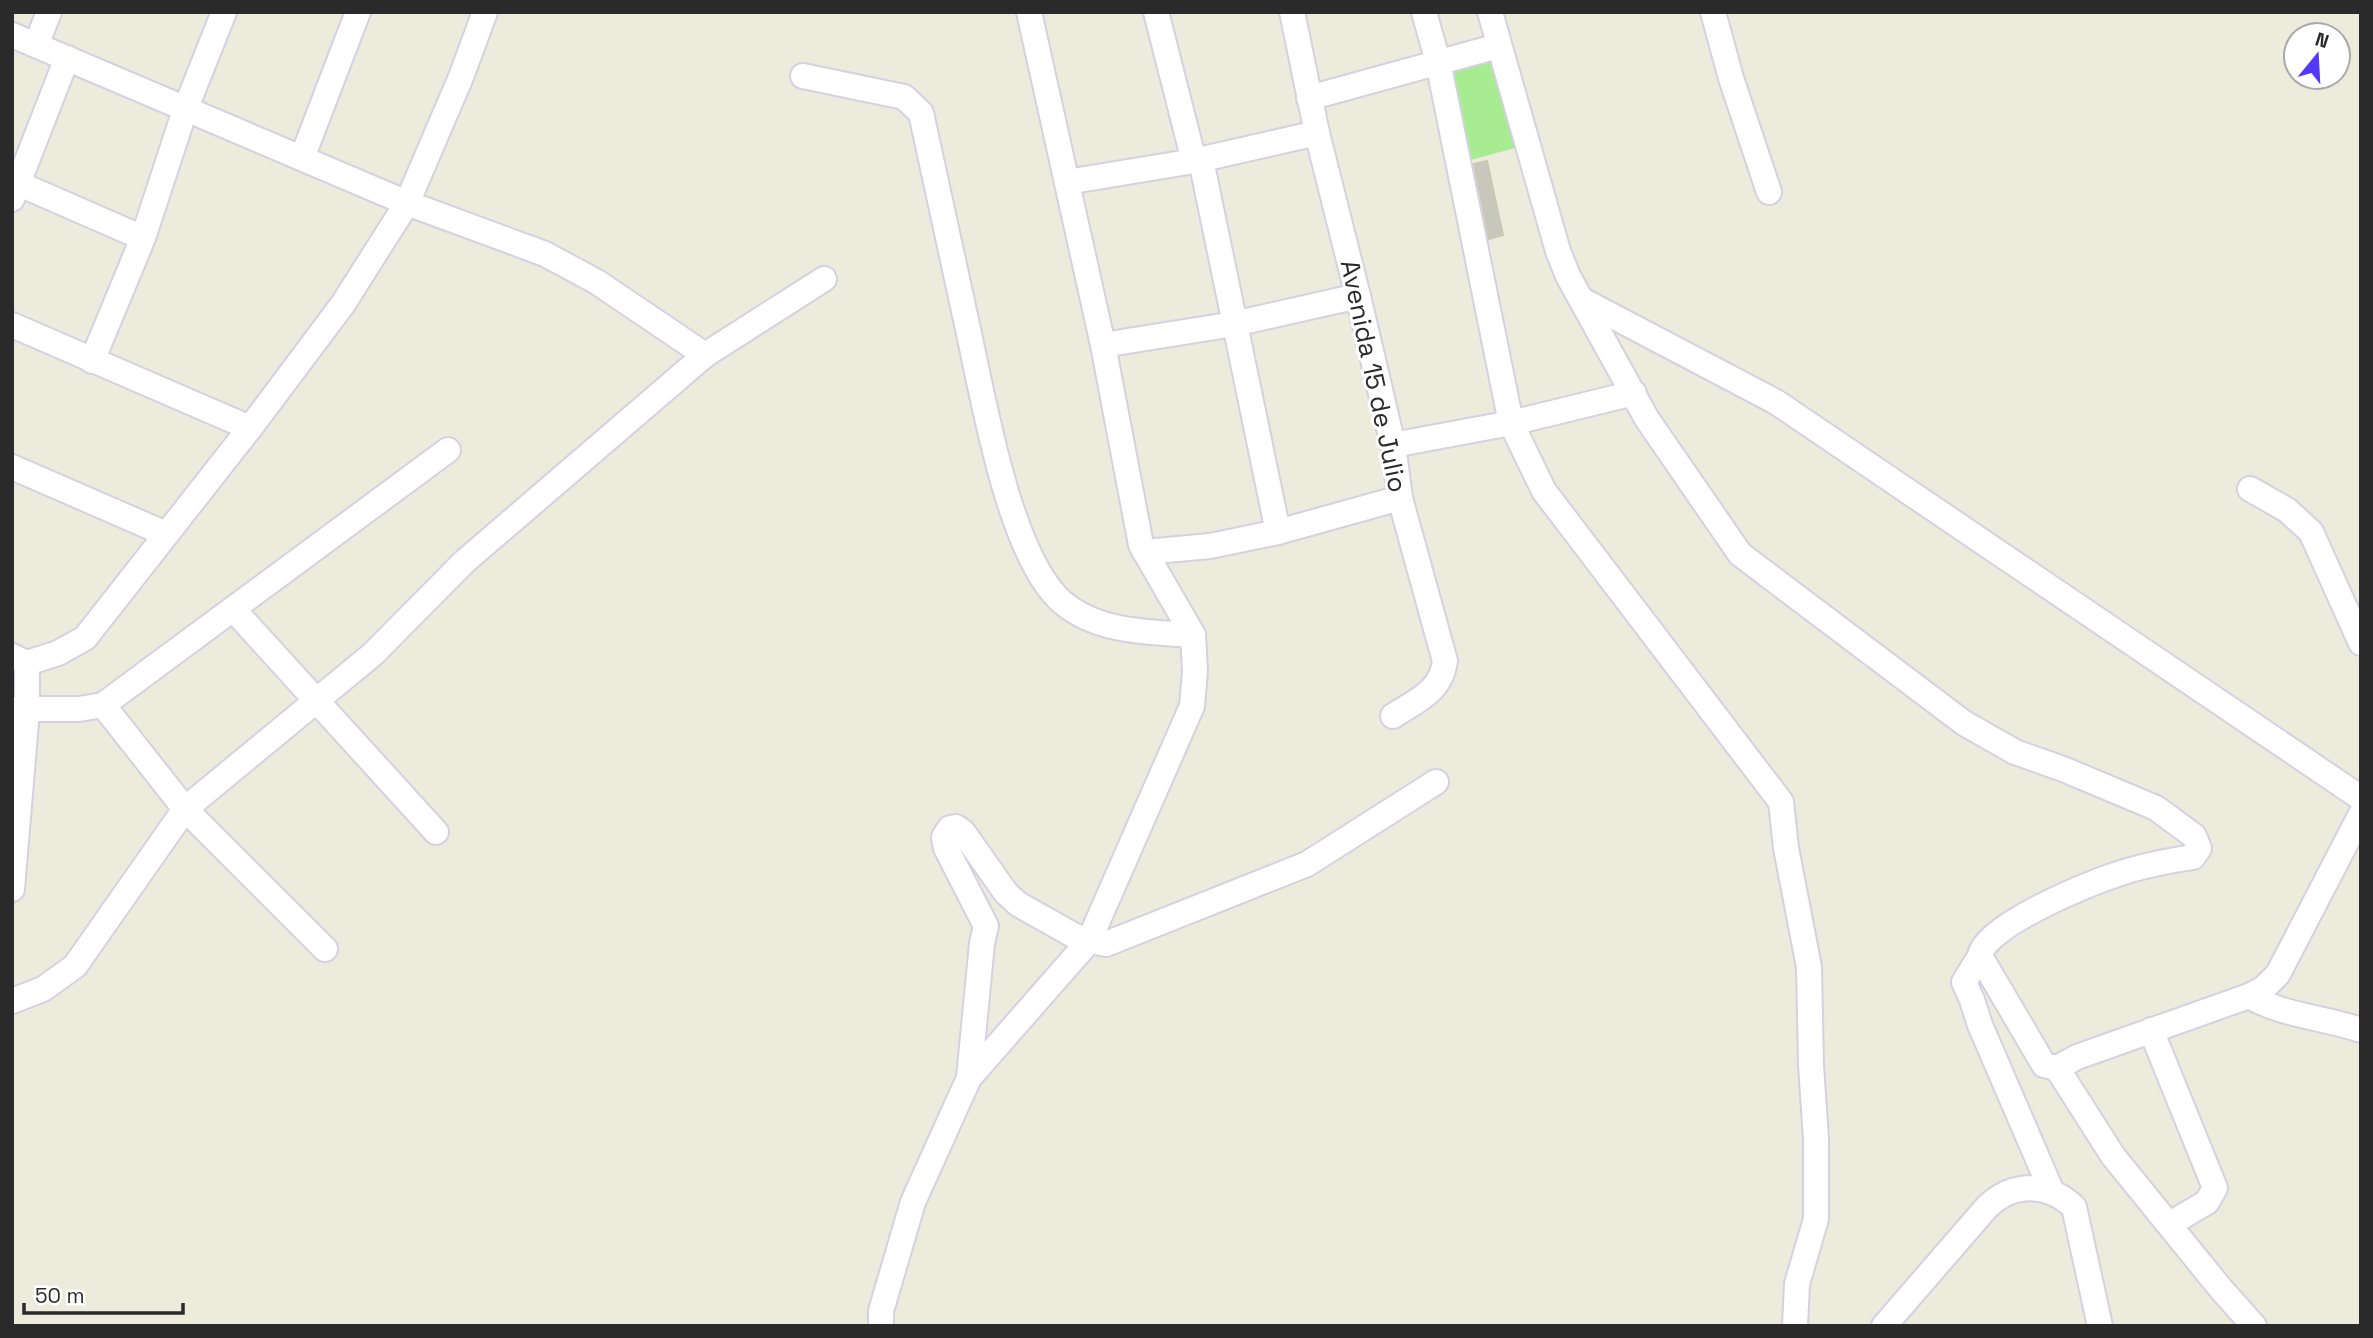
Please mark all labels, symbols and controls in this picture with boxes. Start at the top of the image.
north arrow [2282,21,2352,91]
text: N [2312,26,2332,54]
street label: Avenida 15 de Julio [1333,257,1415,495]
scale bar [24,1272,184,1316]
text: 50 m [35,1282,85,1309]

